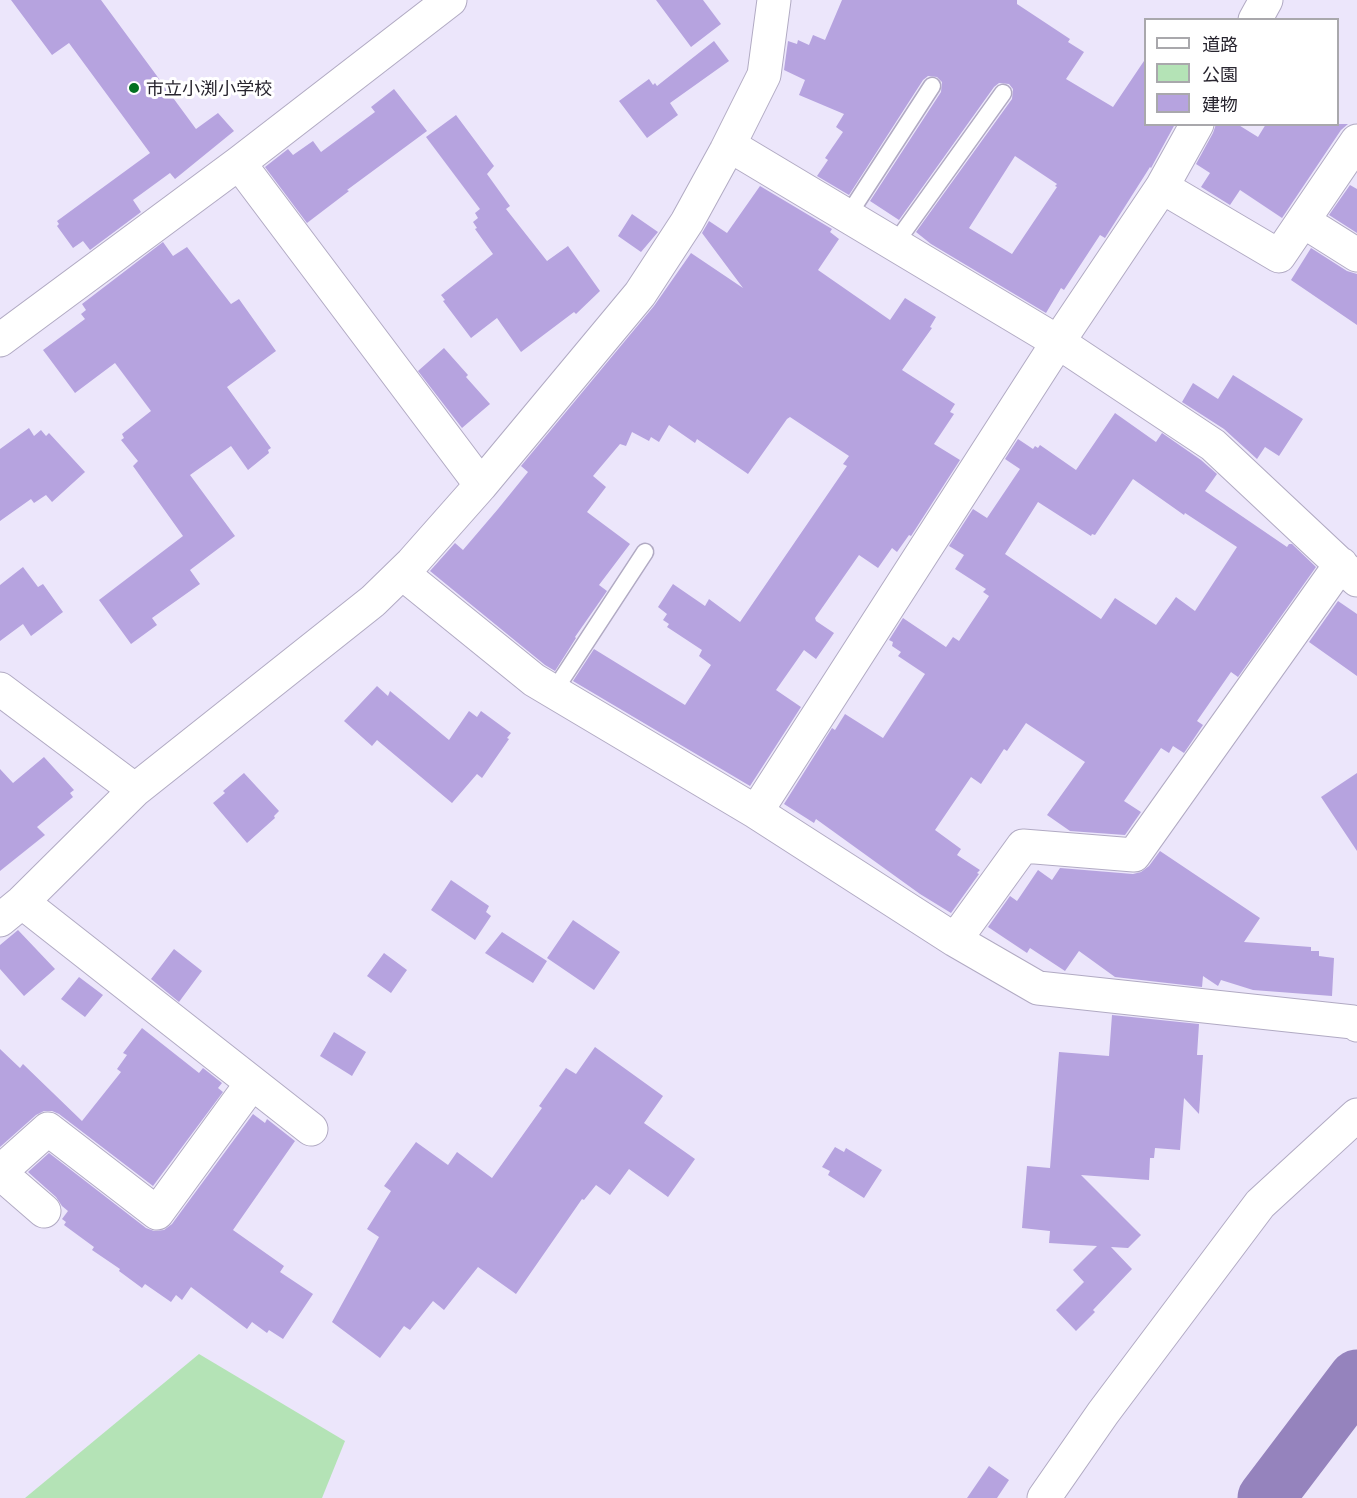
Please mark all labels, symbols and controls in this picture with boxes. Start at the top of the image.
legend [1144,18,1339,126]
text: 道路 [1202,30,1238,56]
text: 公園 [1202,60,1238,86]
place label: 市立小渕小学校 [146,77,272,99]
marker: 市立小渕小学校 [127,81,141,95]
text: 建物 [1202,90,1238,116]

